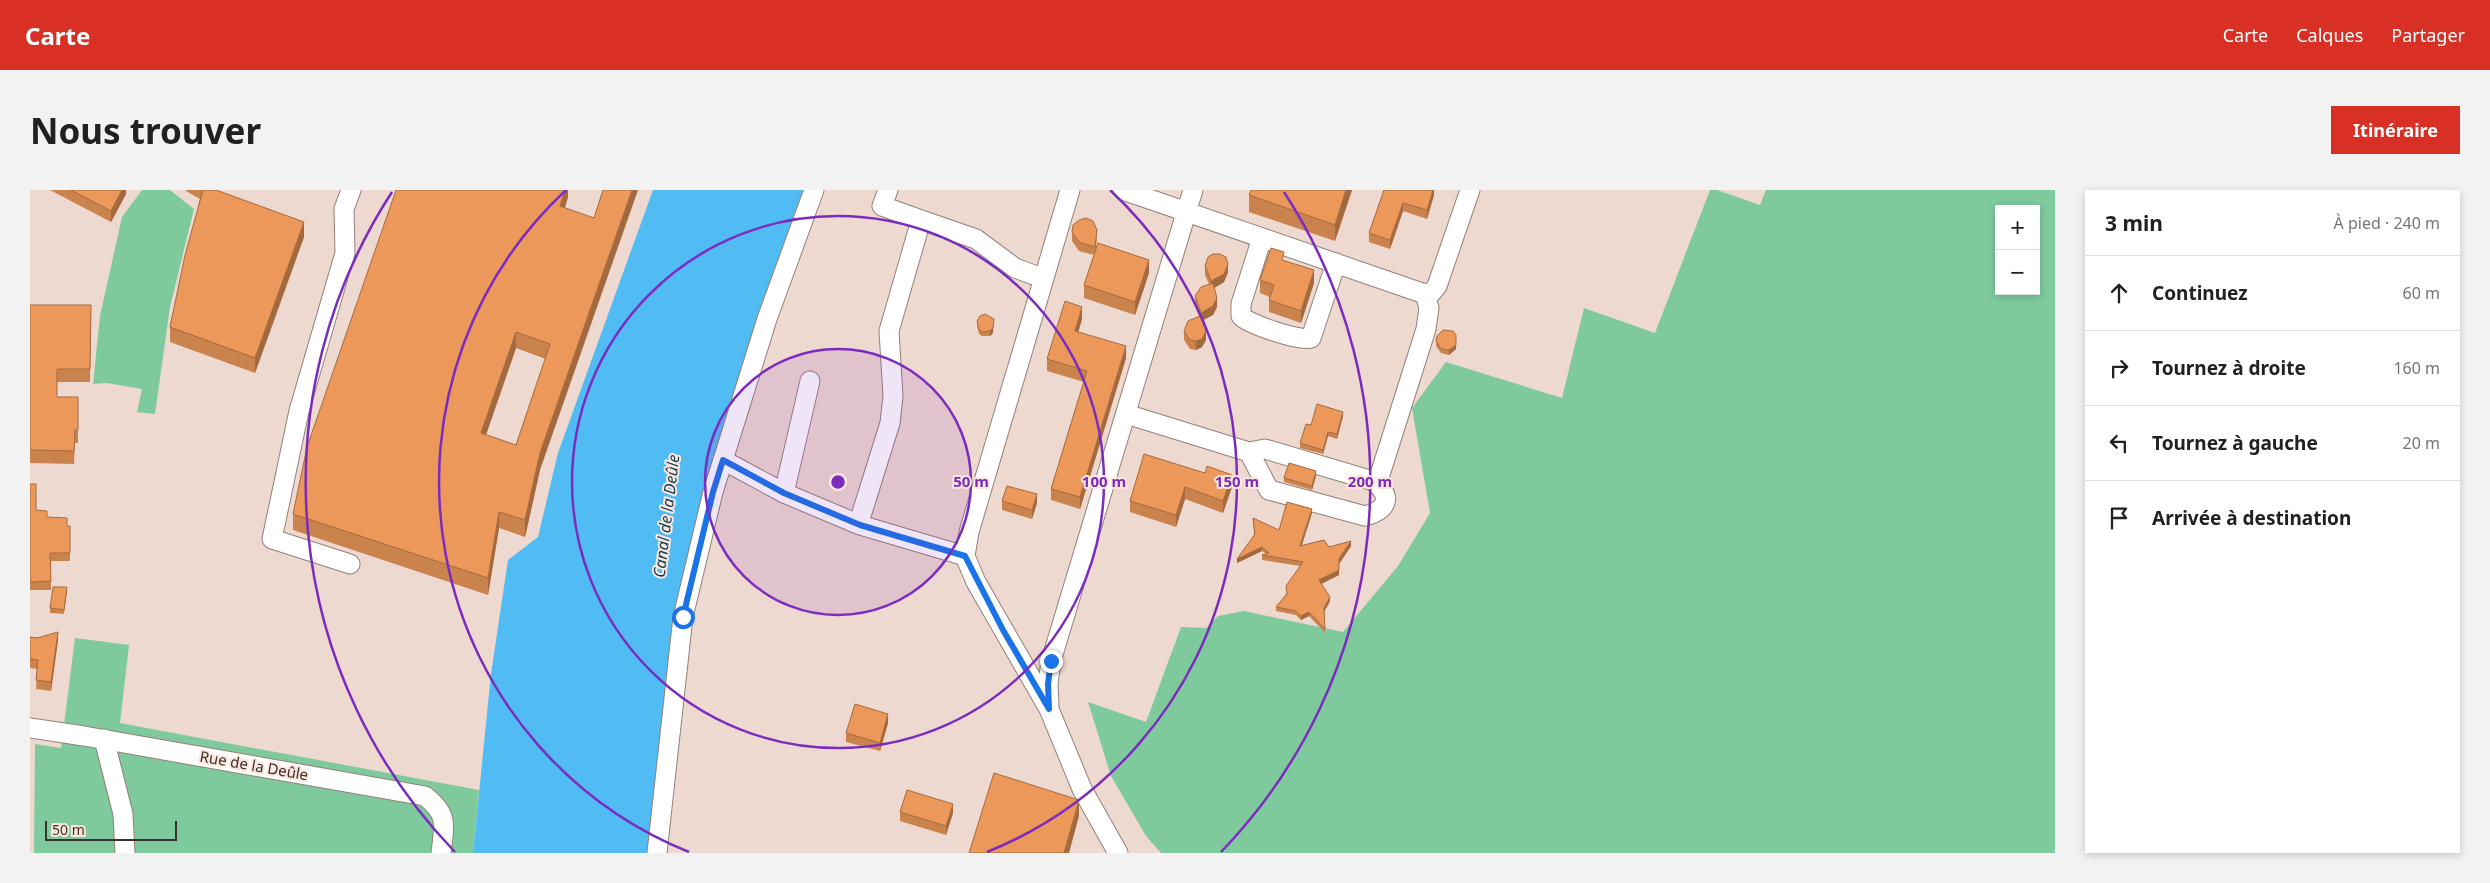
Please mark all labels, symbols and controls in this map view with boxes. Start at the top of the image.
text: Carte [25,19,90,52]
text: Carte [2223,23,2268,47]
text: Calques [2296,23,2363,47]
text: Partager [2391,23,2465,47]
button: Itinéraire [2331,106,2460,154]
text: Nous trouver [30,107,261,154]
map controls [1995,205,2040,295]
button: + [1995,205,2040,250]
text: 3 min [2105,209,2163,237]
text: À pied · 240 m [2334,212,2440,234]
button: − [1995,250,2040,295]
icon: ahead [2105,279,2133,307]
text: Continuez [2152,280,2248,306]
text: 60 m [2403,282,2440,304]
icon: right [2105,354,2133,382]
text: Tournez à droite [2152,355,2306,381]
text: 160 m [2393,357,2440,379]
icon: left [2105,429,2133,457]
text: Tournez à gauche [2152,430,2318,456]
text: 20 m [2403,432,2440,454]
water label: Canal de la Deûle [648,453,684,579]
text: 50 m [953,471,989,491]
text: 100 m [1082,471,1126,491]
text: 150 m [1215,471,1259,491]
text: 200 m [1348,471,1392,491]
centre of rings [829,473,847,491]
icon: arrive [2105,504,2133,532]
text: Arrivée à destination [2152,505,2351,531]
route start [672,606,695,629]
route end [1040,650,1063,673]
street label: Rue de la Deûle [198,746,310,784]
scale bar [45,818,178,841]
text: 50 m [52,820,85,839]

